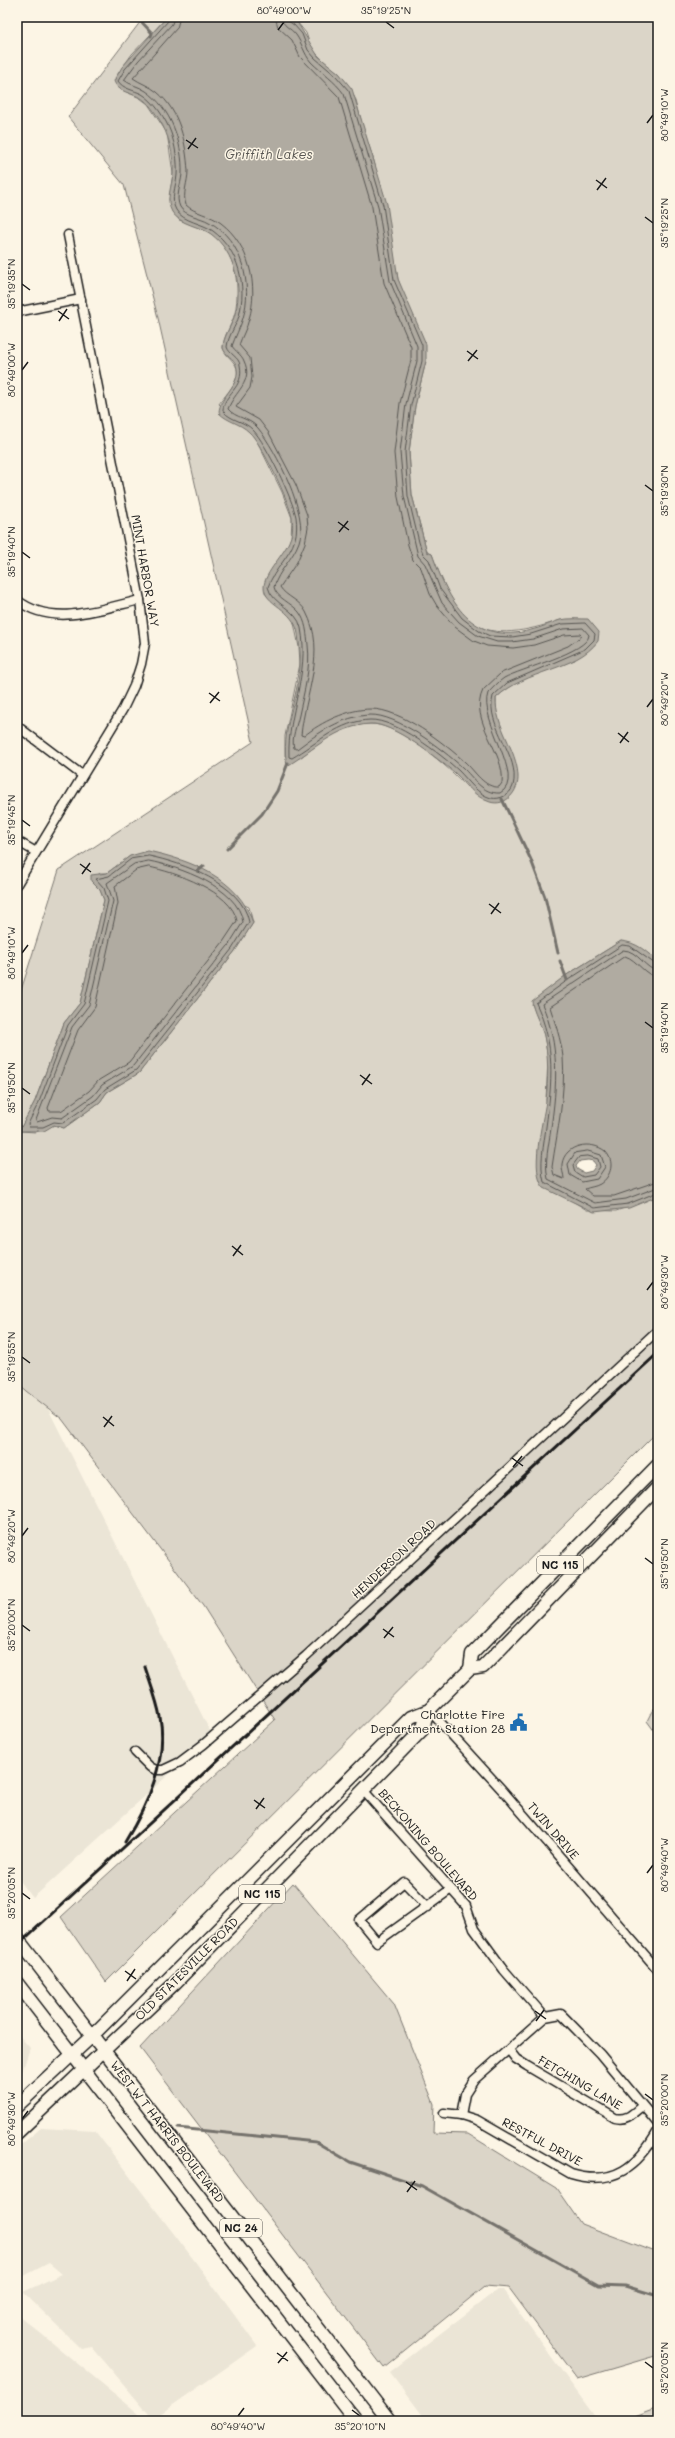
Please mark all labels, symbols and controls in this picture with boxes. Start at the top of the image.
text: 80°49'00"W [257,3,312,17]
text: 35°19'25"N [361,3,411,17]
text: 80°49'10"W [657,88,671,142]
water label: Griffith Lakes [225,145,313,162]
text: 35°19'25"N [657,198,671,248]
text: 35°19'35"N [4,259,18,309]
text: 80°49'00"W [4,342,18,397]
text: 35°19'30"N [657,465,671,517]
street label: MINT HARBOR WAY [128,513,164,628]
text: 35°19'40"N [4,526,18,578]
text: 80°49'20"W [657,672,671,726]
text: 35°19'45"N [4,795,18,845]
text: 80°49'10"W [4,926,18,980]
text: 35°19'40"N [657,1002,671,1054]
text: 35°19'50"N [4,1062,18,1114]
text: 80°49'30"W [657,1255,671,1309]
text: 35°19'55"N [4,1332,18,1382]
text: 80°49'20"W [4,1509,18,1563]
street label: HENDERSON ROAD [348,1515,439,1602]
text: 35°19'50"N [657,1538,671,1590]
road number: NC 115 [537,1556,583,1574]
text: 35°20'00"N [4,1599,18,1651]
place label: Charlotte Fire Department Station 28 [370,1706,505,1736]
public building icon: Charlotte Fire Department Station 28 [508,1712,528,1732]
street label: BECKONING BOULEVARD [376,1785,482,1904]
street label: TWIN DRIVE [524,1798,583,1862]
text: 80°49'40"W [657,1838,671,1892]
text: 35°20'05"N [4,1867,18,1919]
road number: NC 115 [239,1885,285,1903]
street label: OLD STATESVILLE ROAD [131,1913,241,2023]
street label: FETCHING LANE [536,2052,626,2113]
street label: WEST W T HARRIS BOULEVARD [107,2057,228,2206]
text: 35°20'00"N [657,2074,671,2126]
text: 80°49'30"W [4,2092,18,2146]
street label: RESTFUL DRIVE [500,2113,585,2169]
road number: NC 24 [220,2219,262,2237]
text: 35°20'05"N [657,2342,671,2394]
text: 80°49'40"W [211,2419,265,2433]
text: 35°20'10"N [334,2419,386,2433]

